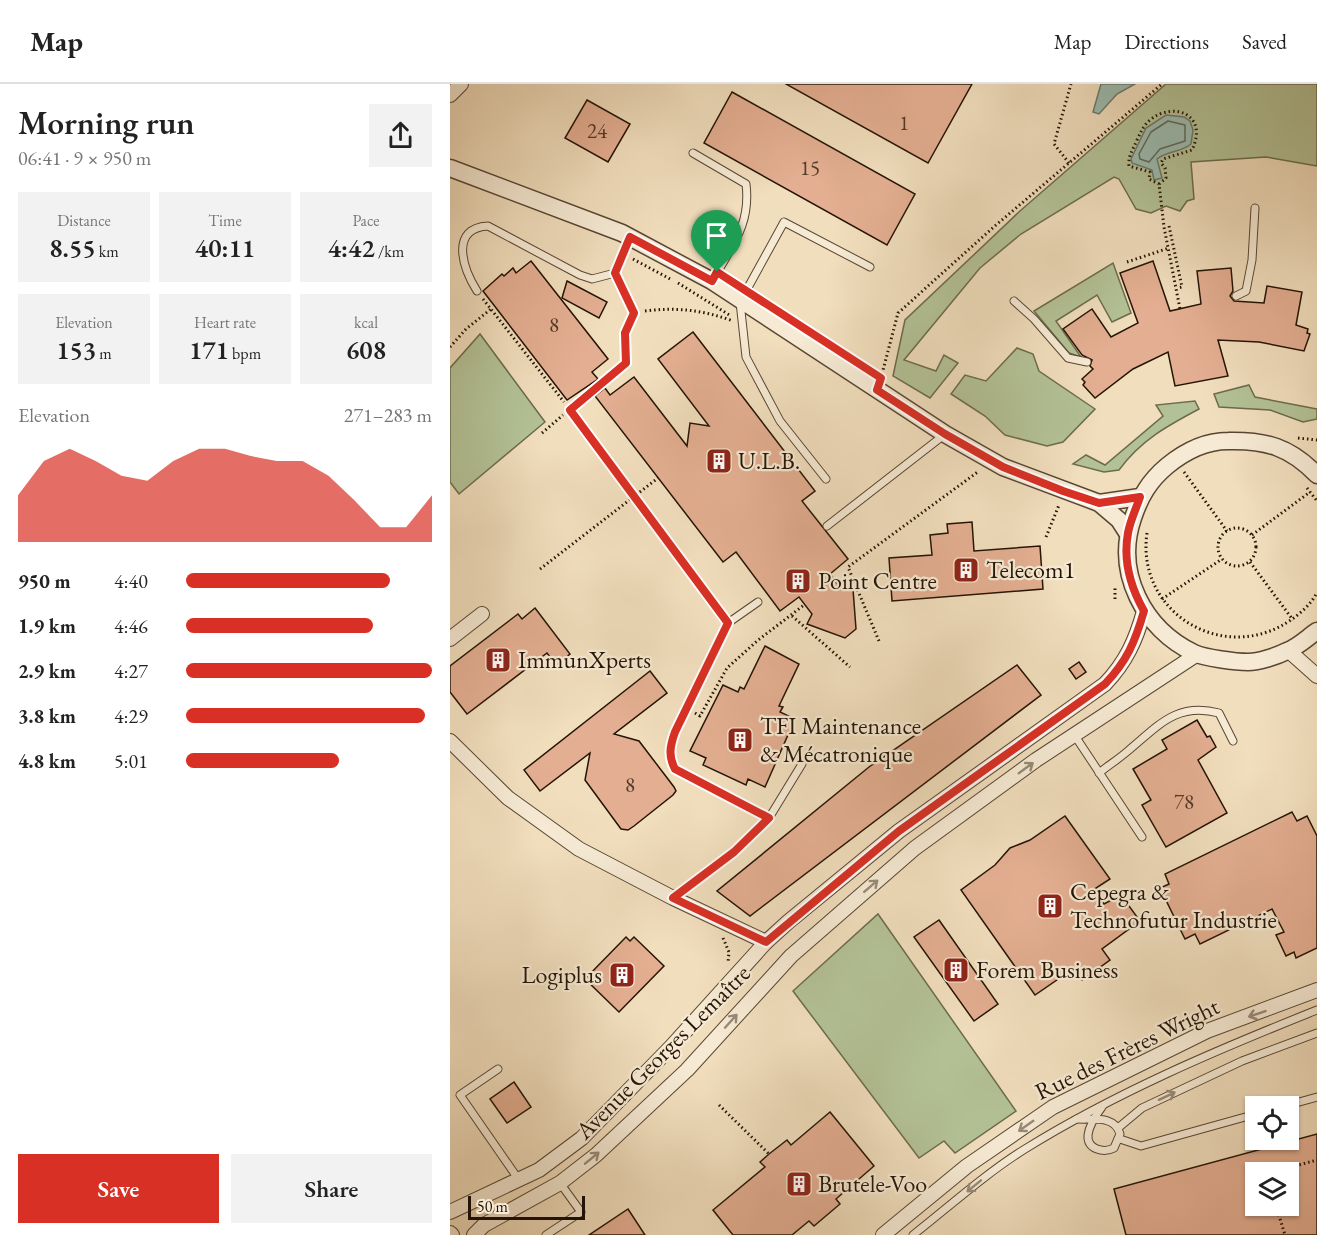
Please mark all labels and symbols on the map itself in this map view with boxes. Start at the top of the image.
house number: 1 [899,109,909,136]
house number: 24 [587,117,608,144]
house number: 15 [800,154,820,181]
pin [691,210,742,272]
house number: 8 [549,311,559,338]
place label: U.L.B. [738,445,800,476]
building icon: U.L.B. [704,446,734,476]
place label: Telecom1 [986,554,1075,585]
building icon: Telecom1 [951,555,981,585]
place label: Point Centre [818,565,937,596]
building icon: Point Centre [783,566,813,596]
place label: ImmunXperts [518,644,651,675]
building icon: ImmunXperts [483,645,513,675]
place label: TFI Maintenance & Mécatronique [760,710,921,769]
building icon: TFI Maintenance & Mécatronique [725,725,755,755]
one-way arrow [1018,761,1034,774]
house number: 8 [625,771,635,798]
house number: 78 [1174,788,1194,815]
place label: Cepegra & Technofutur Industrie [1070,876,1277,935]
one-way arrow [863,879,878,893]
building icon: Cepegra & Technofutur Industrie [1035,891,1065,921]
place label: Forem Business [976,954,1118,985]
building icon: Forem Business [941,955,971,985]
street label: Avenue Georges Lemaître [568,958,757,1146]
place label: Logiplus [522,959,602,990]
building icon: Logiplus [607,960,637,990]
street label: Rue des Frères Wright [1029,990,1225,1107]
one-way arrow [1248,1009,1267,1020]
one-way arrow [724,1014,738,1029]
one-way arrow [1157,1090,1175,1102]
one-way arrow [1018,1120,1034,1132]
one-way arrow [584,1151,600,1164]
place label: Brutele-Voo [818,1168,927,1199]
building icon: Brutele-Voo [784,1169,814,1199]
one-way arrow [966,1180,982,1193]
scale bar [468,1193,585,1220]

